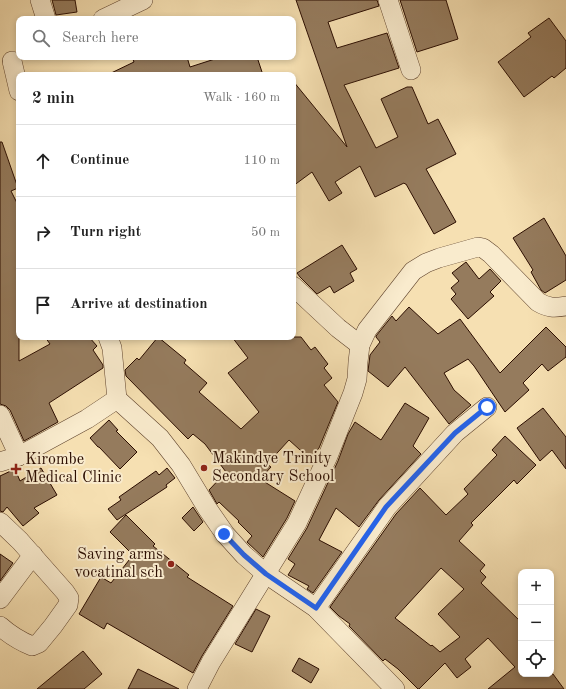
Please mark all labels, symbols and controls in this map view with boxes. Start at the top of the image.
search box [16,16,296,60]
icon: search [30,27,52,49]
text: Search here [62,31,139,46]
text: 2 min [32,90,75,107]
text: Walk · 160 m [203,91,280,104]
icon: ahead [32,150,54,172]
text: Continue [70,153,129,168]
text: 110 m [243,154,280,167]
icon: right [32,222,54,244]
text: Turn right [70,225,141,240]
text: 50 m [251,226,280,239]
icon: arrive [32,294,54,316]
text: Arrive at destination [70,297,208,312]
route start [478,398,496,416]
place label: Makindye Trinity Secondary School [212,451,334,485]
place label: Kirombe Medical Clinic [25,452,121,486]
marker: Kirombe Medical Clinic [10,463,22,475]
marker: Makindye Trinity Secondary School [199,463,209,473]
route end [215,525,233,543]
place label: Saving arms vocatinal sch [75,547,163,581]
marker: Saving arms vocatinal sch [166,559,176,569]
map controls [518,569,554,677]
button: + [518,569,554,605]
button: − [518,605,554,641]
button: locate [518,641,554,677]

